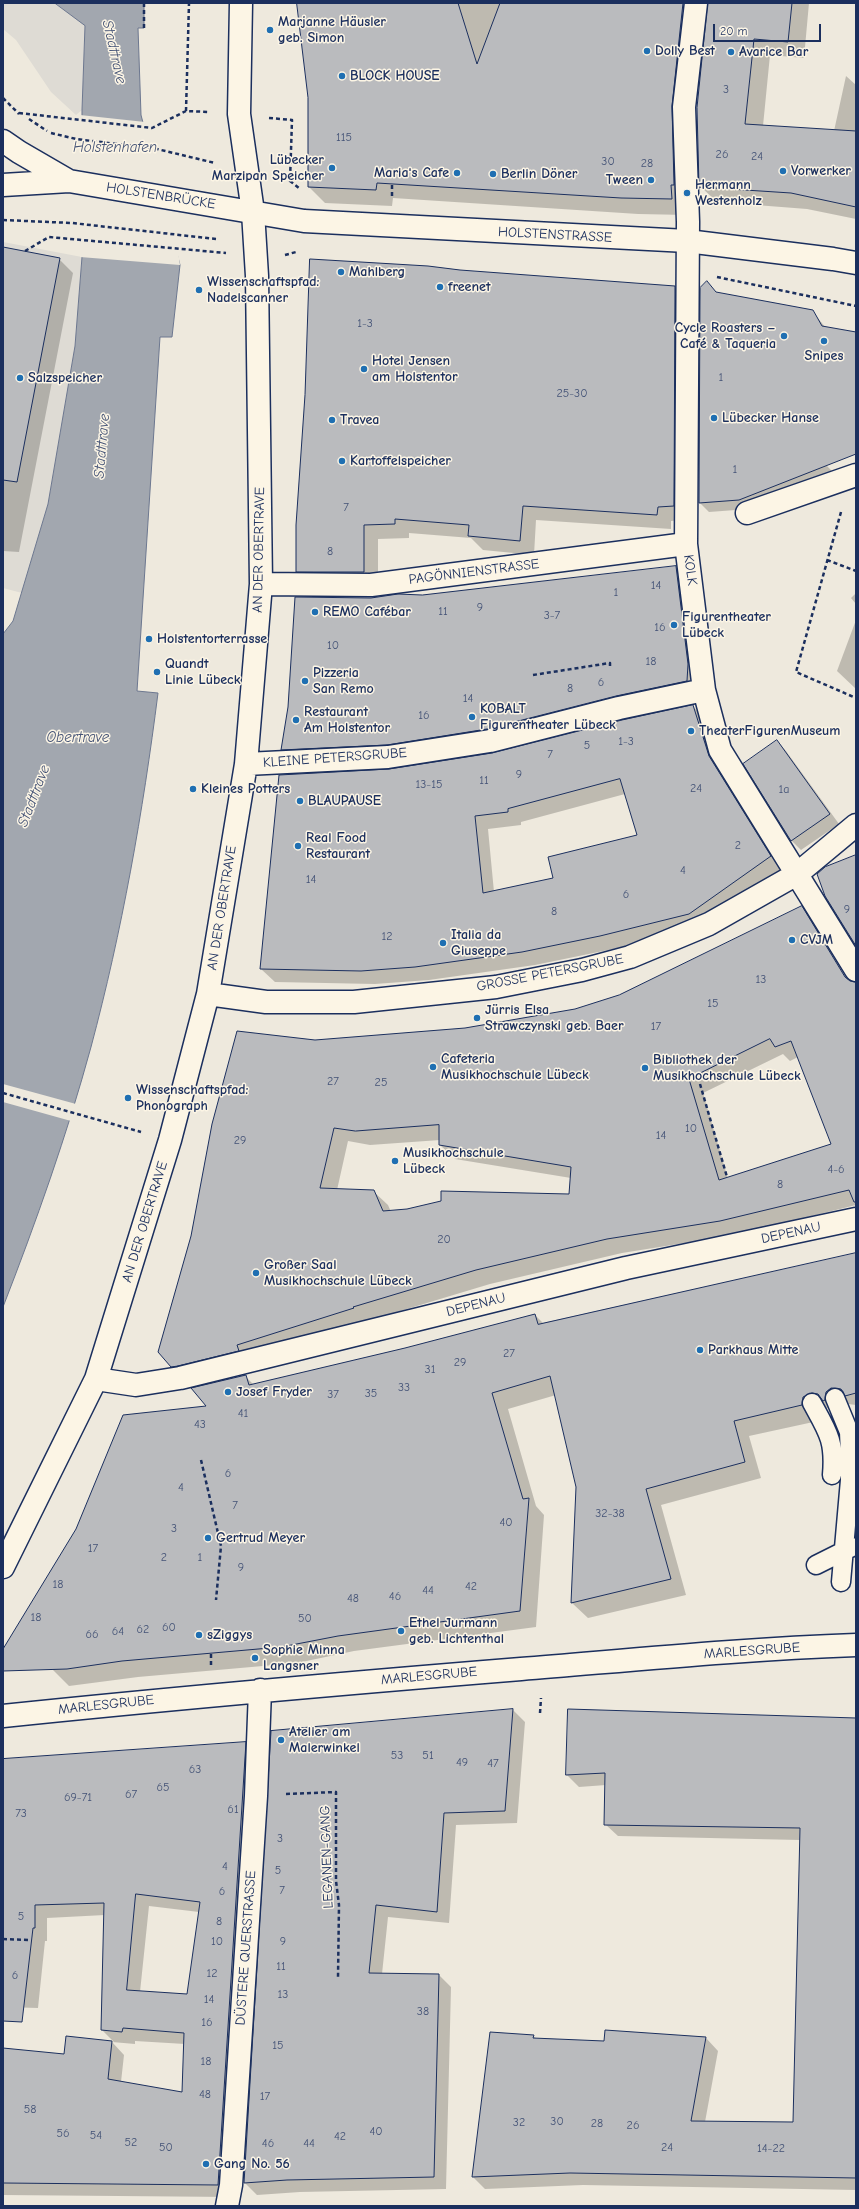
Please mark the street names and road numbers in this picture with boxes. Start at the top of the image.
street label: HOLSTENBRÜCKE [105,179,217,213]
street label: HOLSTENSTRASSE [498,224,612,246]
street label: AN DER OBERTRAVE [250,487,268,613]
street label: KOLK [680,553,700,587]
street label: PAGÖNNIENSTRASSE [408,556,540,588]
street label: KLEINE PETERSGRUBE [262,745,408,771]
street label: AN DER OBERTRAVE [204,845,240,971]
street label: GROSSE PETERSGRUBE [475,951,625,995]
street label: AN DER OBERTRAVE [119,1159,171,1285]
street label: DEPENAU [760,1218,822,1248]
street label: DEPENAU [445,1290,507,1320]
street label: MARLESGRUBE [703,1639,801,1663]
street label: MARLESGRUBE [380,1663,478,1689]
street label: MARLESGRUBE [57,1692,155,1718]
street label: LEGANEN-GANG [317,1805,337,1909]
street label: DÜSTERE QUERSTRASSE [232,1870,260,2026]

